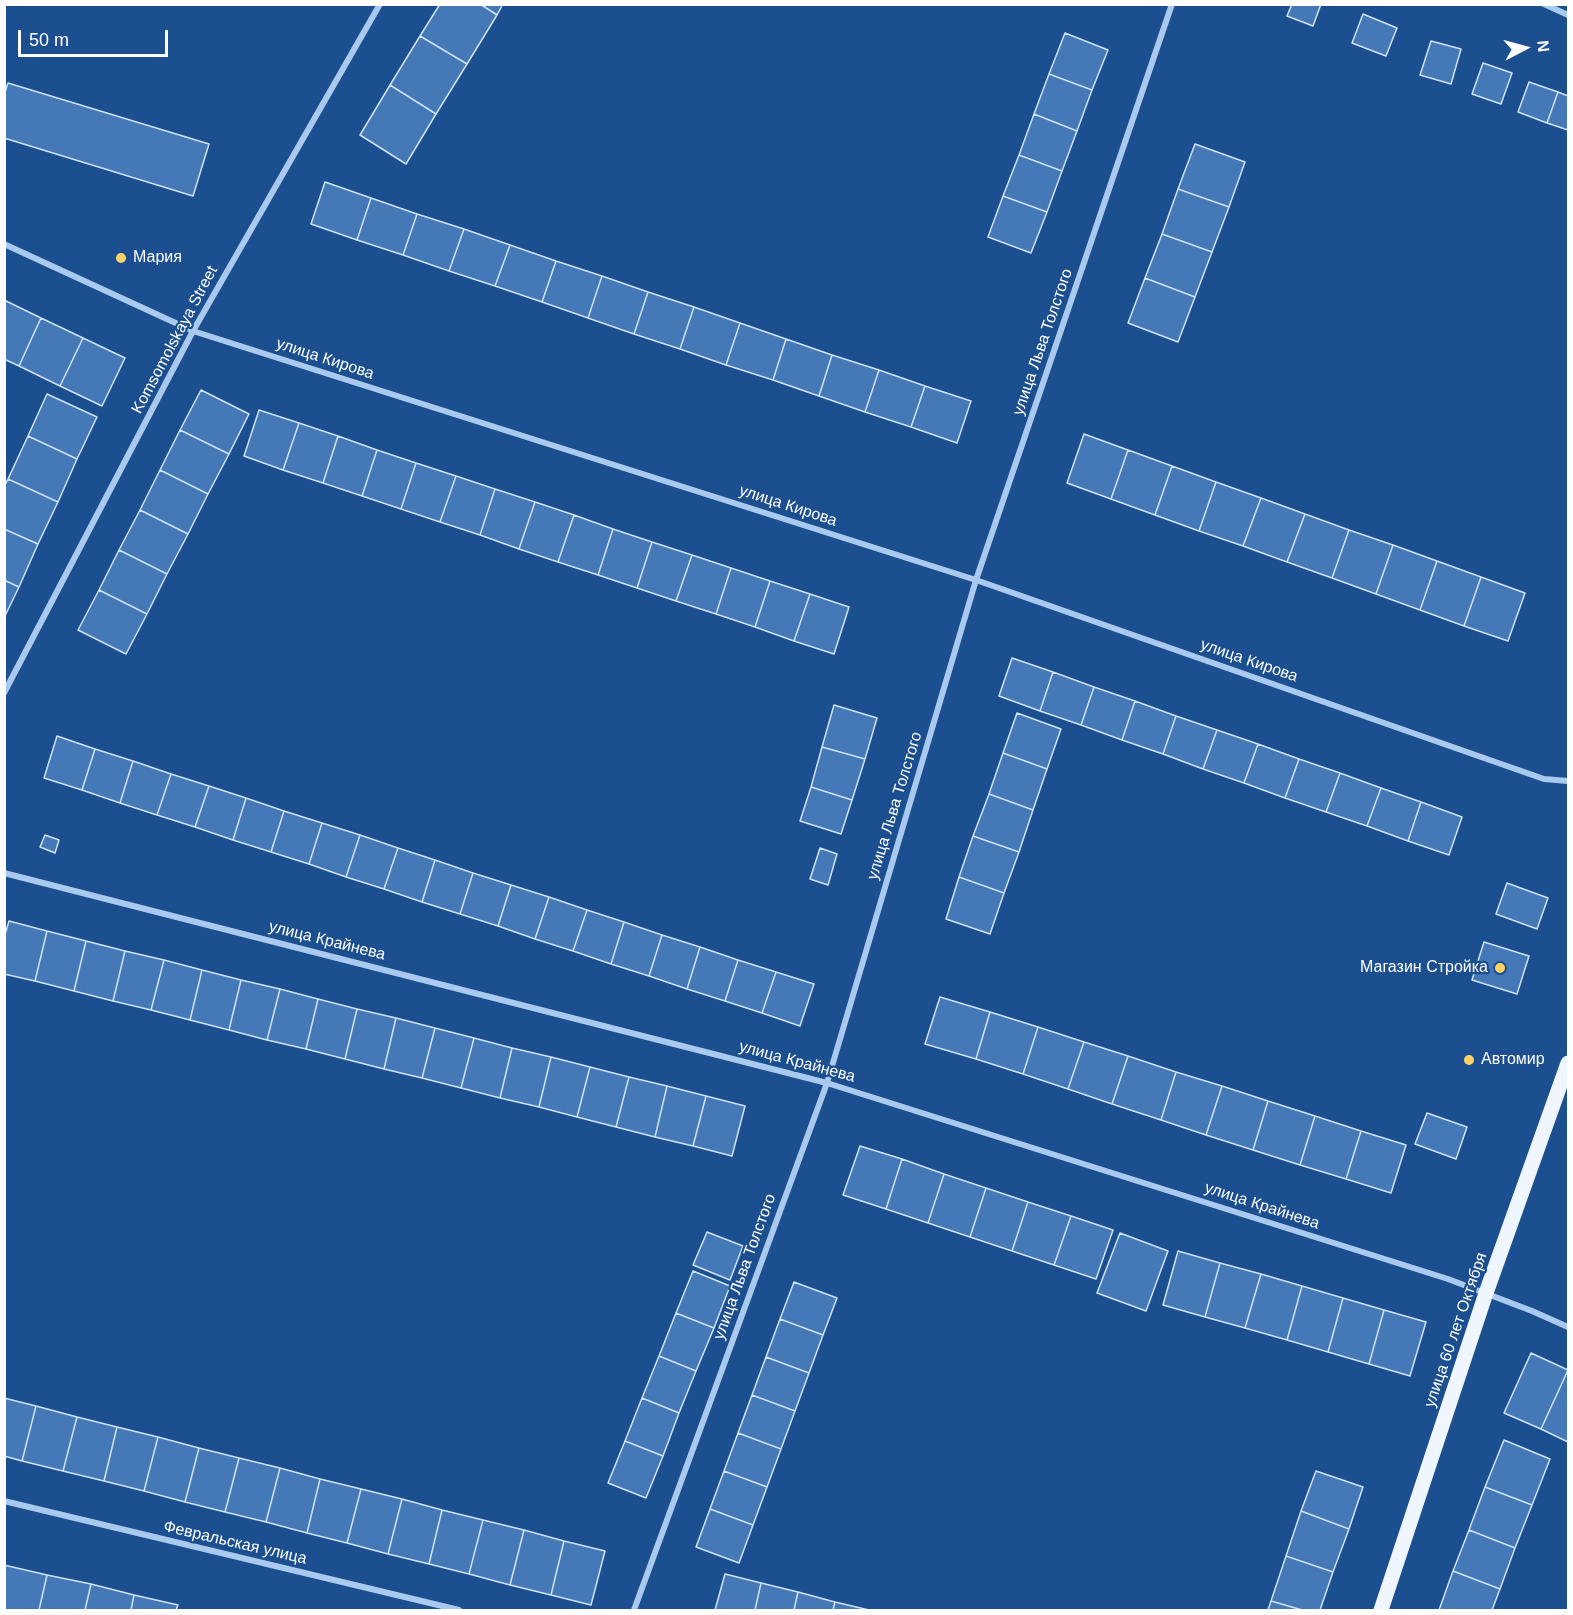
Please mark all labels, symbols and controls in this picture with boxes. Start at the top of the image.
scale bar [21,18,171,56]
north arrow [1495,18,1555,78]
text: 50 m [29,30,69,50]
text: N [1534,39,1552,53]
place label: Мария [133,248,182,268]
marker: Мария [114,251,128,265]
street label: Komsomolskaya Street [128,263,222,417]
street label: улица Льва Толстого [1009,266,1077,418]
street label: улица Кирова [274,334,376,384]
street label: улица Кирова [737,481,839,531]
street label: улица Кирова [1198,635,1300,687]
street label: улица Льва Толстого [863,730,927,882]
street label: улица Крайнева [267,917,387,965]
place label: Магазин Стройка [1360,958,1488,978]
marker: Магазин Стройка [1493,961,1507,975]
street label: улица Крайнева [737,1037,857,1087]
place label: Автомир [1481,1050,1545,1070]
marker: Автомир [1462,1053,1476,1067]
street label: улица Крайнева [1202,1178,1322,1234]
street label: улица Льва Толстого [710,1191,780,1343]
street label: улица 60 лет Октября [1421,1250,1491,1410]
street label: Февральская улица [162,1517,308,1569]

